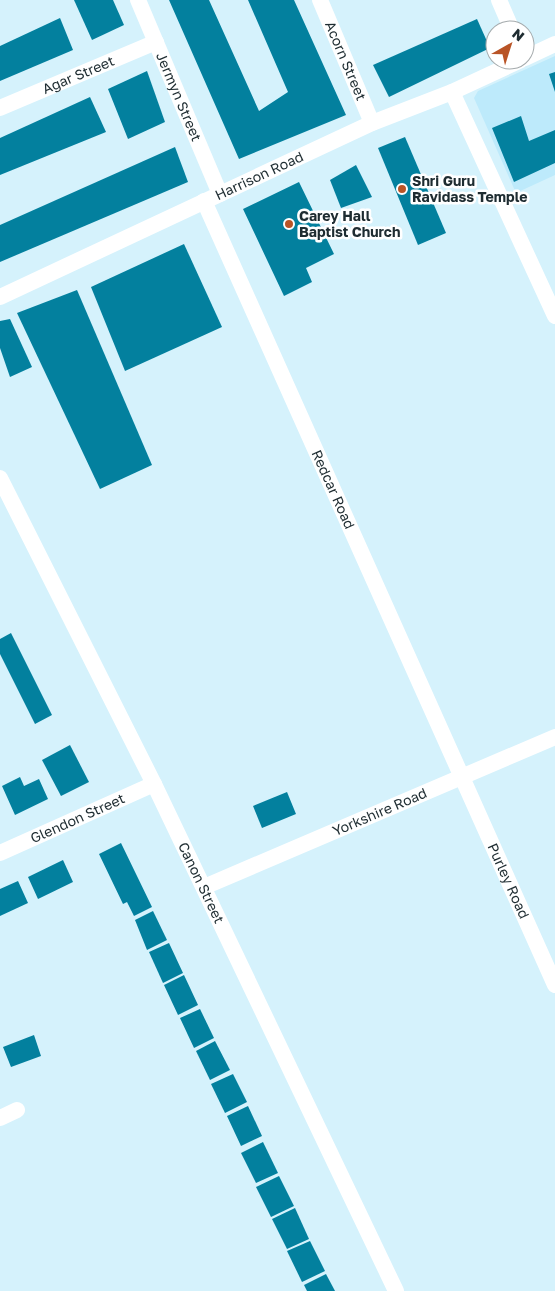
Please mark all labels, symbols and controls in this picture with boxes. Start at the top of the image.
street label: Acorn Street [322,18,370,103]
north arrow [485,20,535,70]
text: N [509,25,528,44]
street label: Jermyn Street [153,49,206,144]
street label: Agar Street [40,52,117,97]
street label: Harrison Road [212,147,306,203]
place label: Shri Guru Ravidass Temple [412,172,528,205]
marker: Shri Guru Ravidass Temple [396,183,408,195]
place label: Carey Hall Baptist Church [299,207,400,240]
marker: Carey Hall Baptist Church [283,218,295,230]
street label: Redcar Road [308,447,359,531]
street label: Yorkshire Road [330,784,429,839]
street label: Glendon Street [28,789,127,846]
street label: Canon Street [175,839,228,926]
street label: Purley Road [485,840,533,921]

